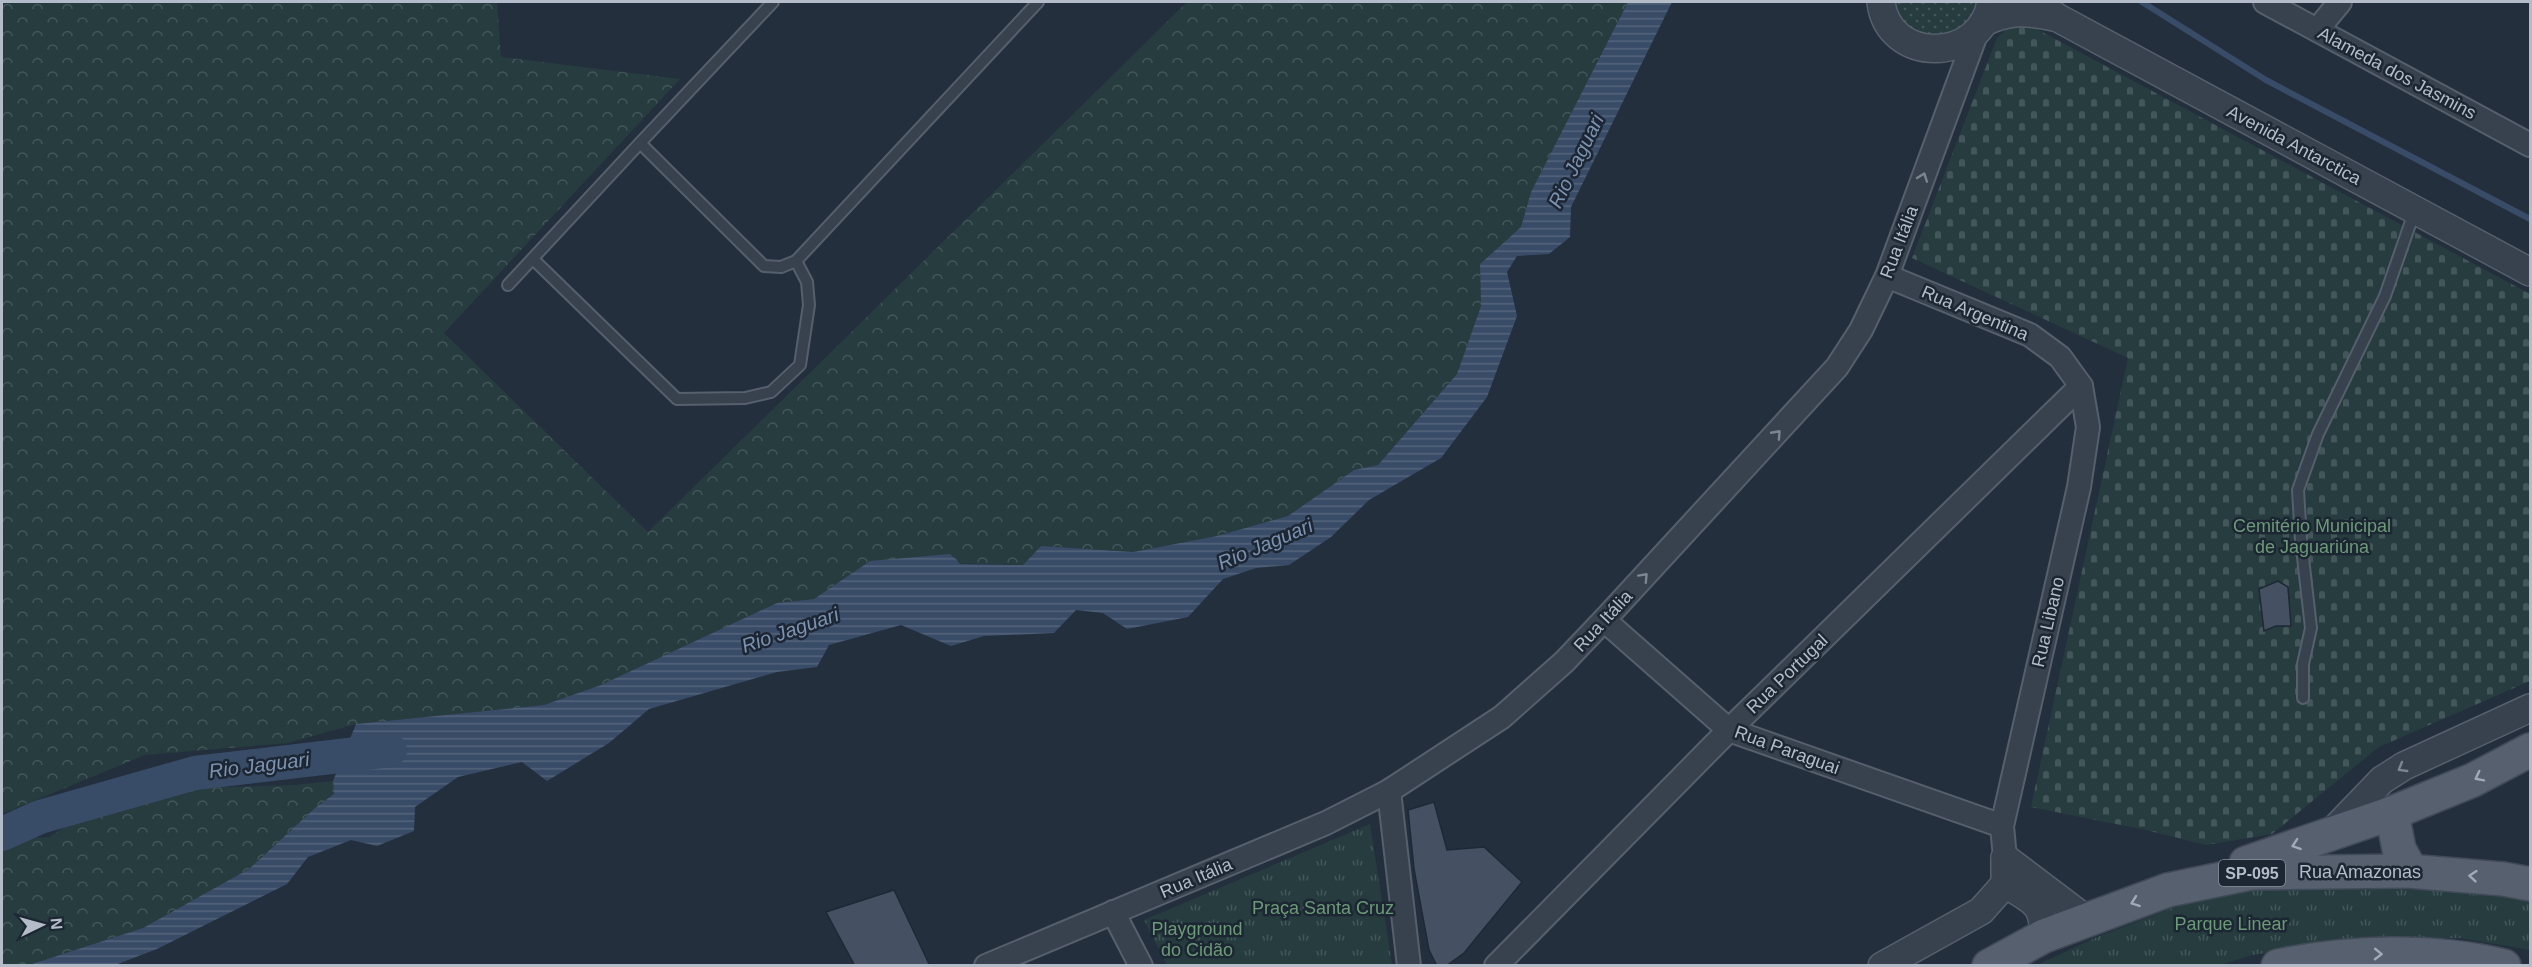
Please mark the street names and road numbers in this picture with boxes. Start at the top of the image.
street label: Alameda dos Jasmins [2315,23,2479,123]
street label: Avenida Antarctica [2224,101,2365,189]
street label: Rua Itália [1876,202,1922,281]
street label: Rua Argentina [1919,282,2032,345]
street label: Rua Libano [2028,575,2068,669]
street label: Rua Itália [1570,586,1637,656]
street label: Rua Portugal [1742,630,1832,718]
street label: Rua Paraguai [1732,722,1842,778]
street label: Rua Itália [1157,854,1236,902]
road number: SP-095 [2219,860,2285,886]
street label: Rua Amazonas [2299,862,2421,882]

